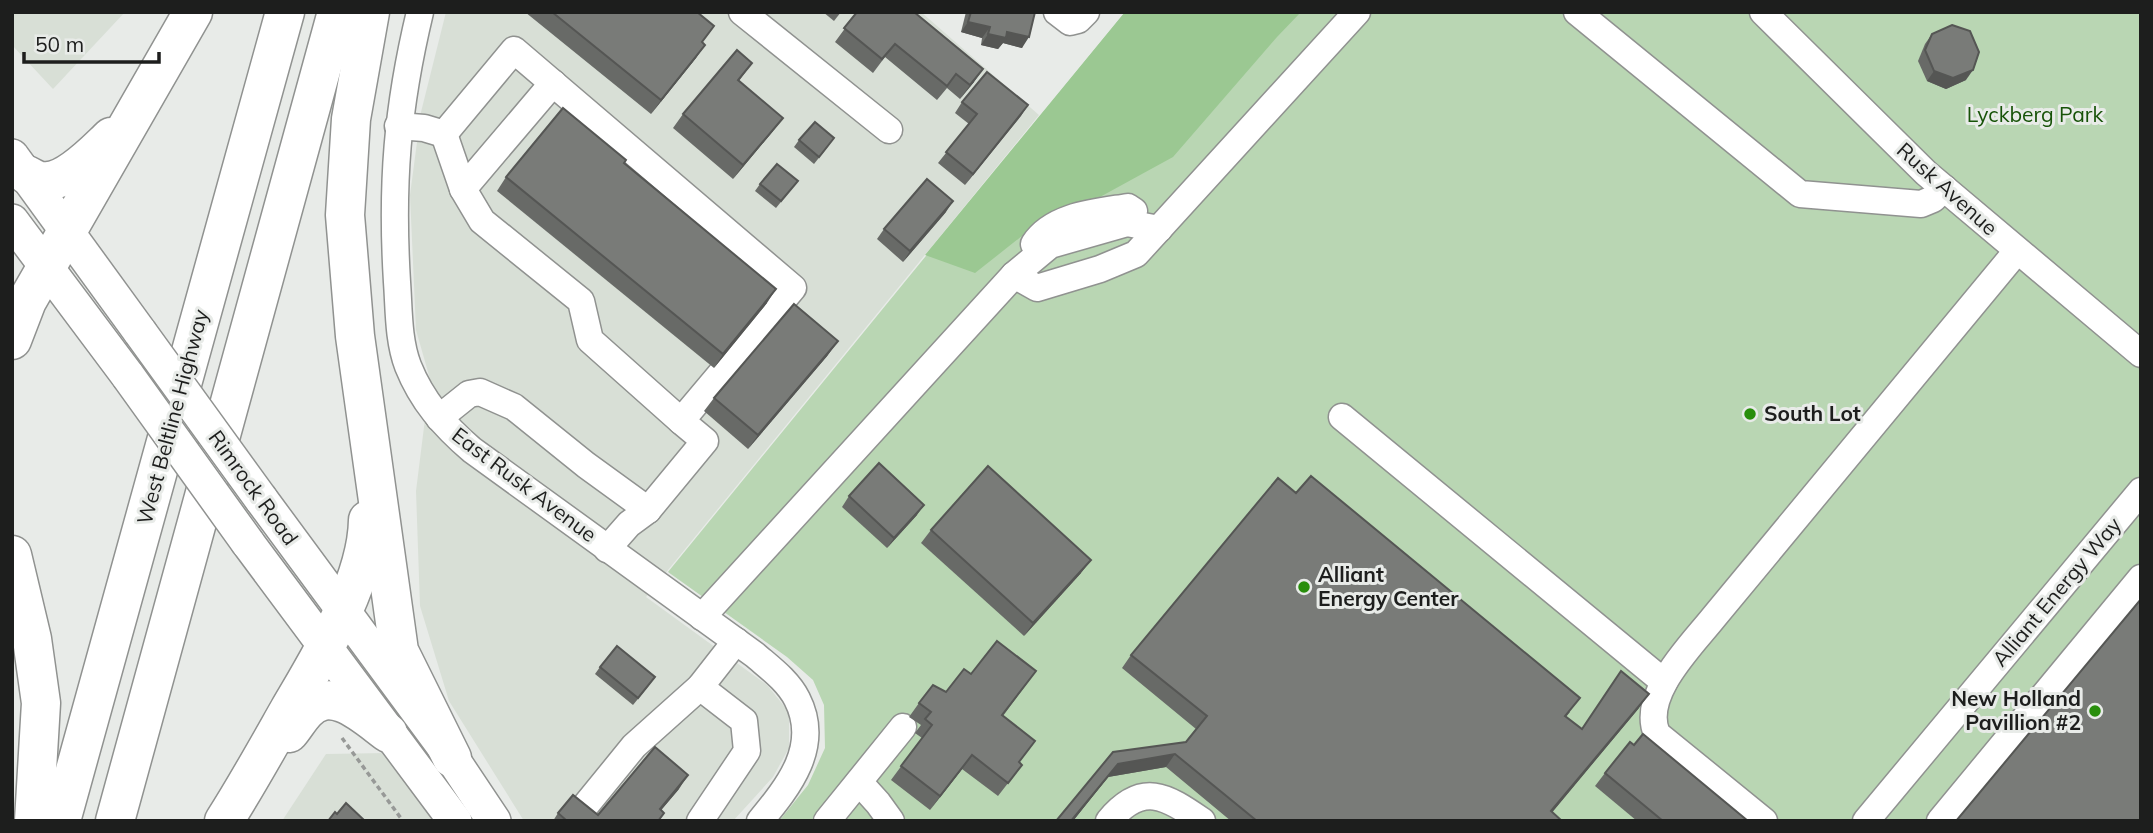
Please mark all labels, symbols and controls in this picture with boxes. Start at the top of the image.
scale bar [24,21,159,65]
text: 50 m [35,31,84,57]
park label: Lyckberg Park [1967,101,2103,127]
street label: Rusk Avenue [1892,136,2003,240]
street label: West Beltline Highway [131,306,213,527]
place label: South Lot [1764,400,1861,426]
marker: South Lot [1742,406,1758,422]
street label: East Rusk Avenue [447,421,602,547]
street label: Rimrock Road [203,425,304,550]
street label: Alliant Energy Way [1986,511,2126,671]
place label: Alliant Energy Center [1318,561,1459,611]
marker: Alliant Energy Center [1296,579,1312,595]
place label: New Holland Pavillion #2 [1951,685,2081,735]
marker: New Holland Pavillion #2 [2087,703,2103,719]

